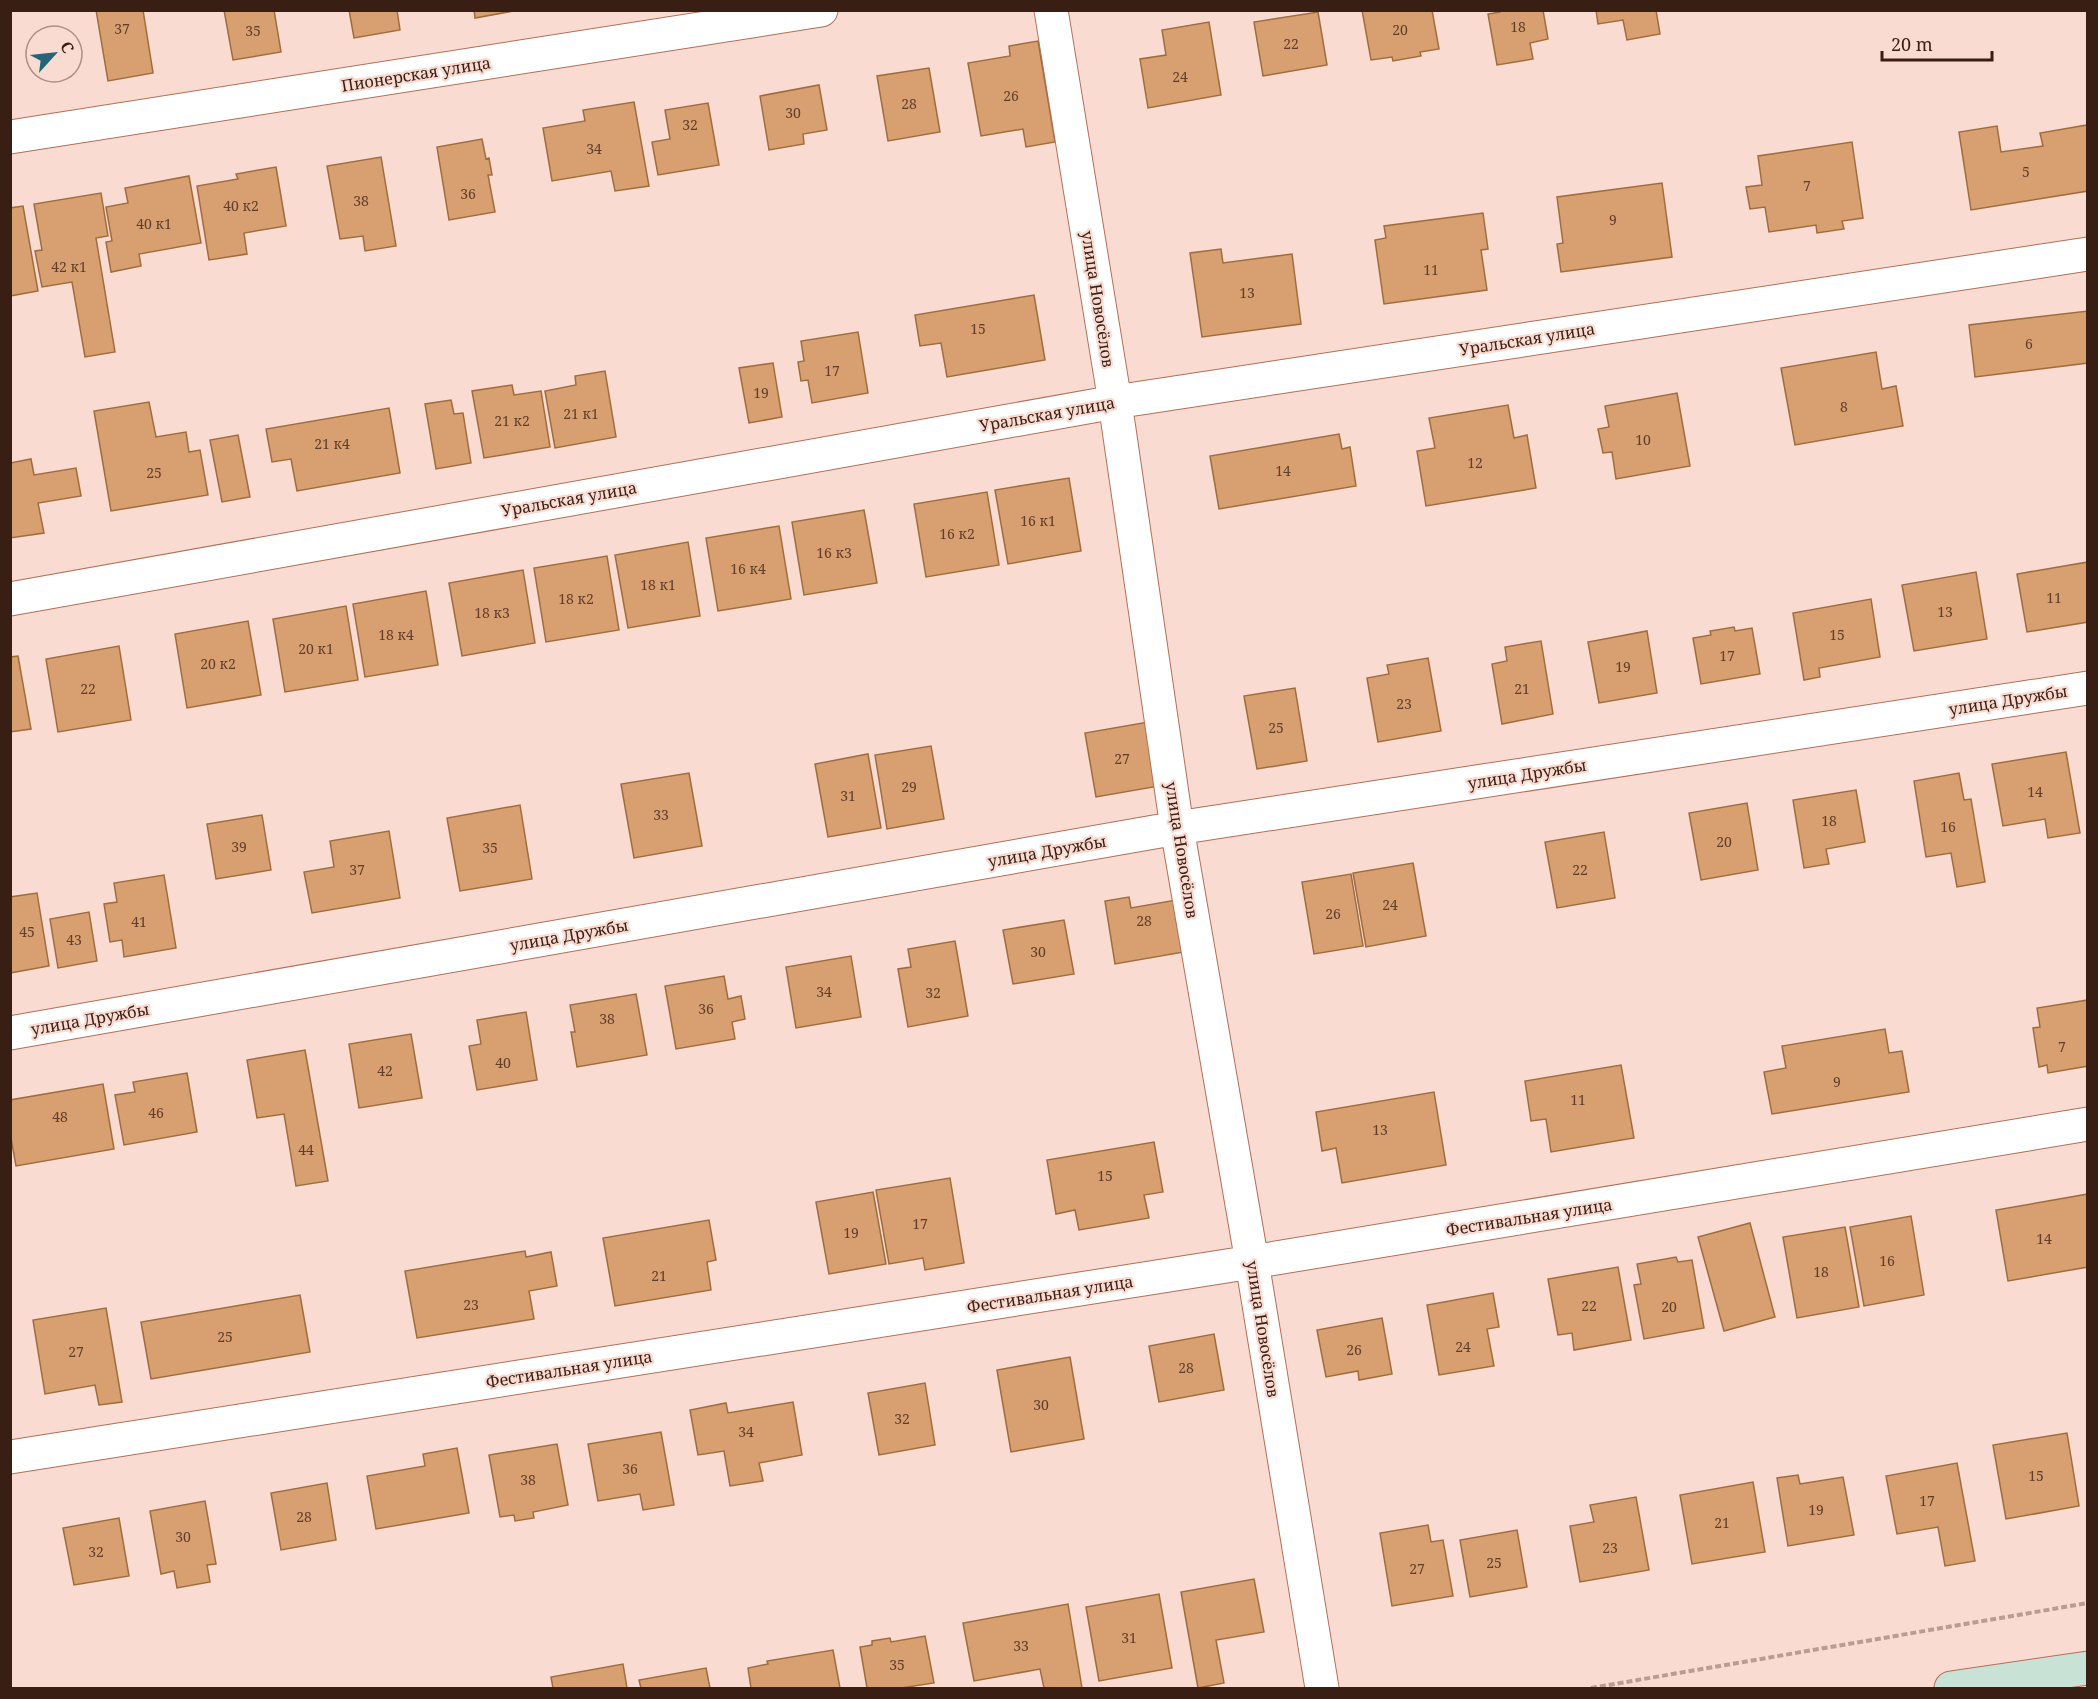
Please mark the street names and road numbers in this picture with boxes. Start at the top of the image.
street label: Пионерская улица [340,51,492,97]
street label: улица Новосёлов [1076,229,1120,369]
street label: Уральская улица [1457,317,1597,361]
street label: Уральская улица [978,391,1116,437]
street label: Уральская улица [500,476,638,522]
street label: улица Дружбы [1947,680,2069,720]
street label: улица Дружбы [1466,754,1588,794]
street label: улица Новосёлов [1160,780,1204,920]
street label: улица Дружбы [986,830,1108,872]
street label: улица Дружбы [508,914,630,956]
street label: улица Дружбы [29,998,151,1040]
street label: Фестивальная улица [1444,1193,1614,1241]
street label: улица Новосёлов [1241,1259,1285,1399]
street label: Фестивальная улица [965,1270,1135,1318]
street label: Фестивальная улица [484,1345,654,1393]

